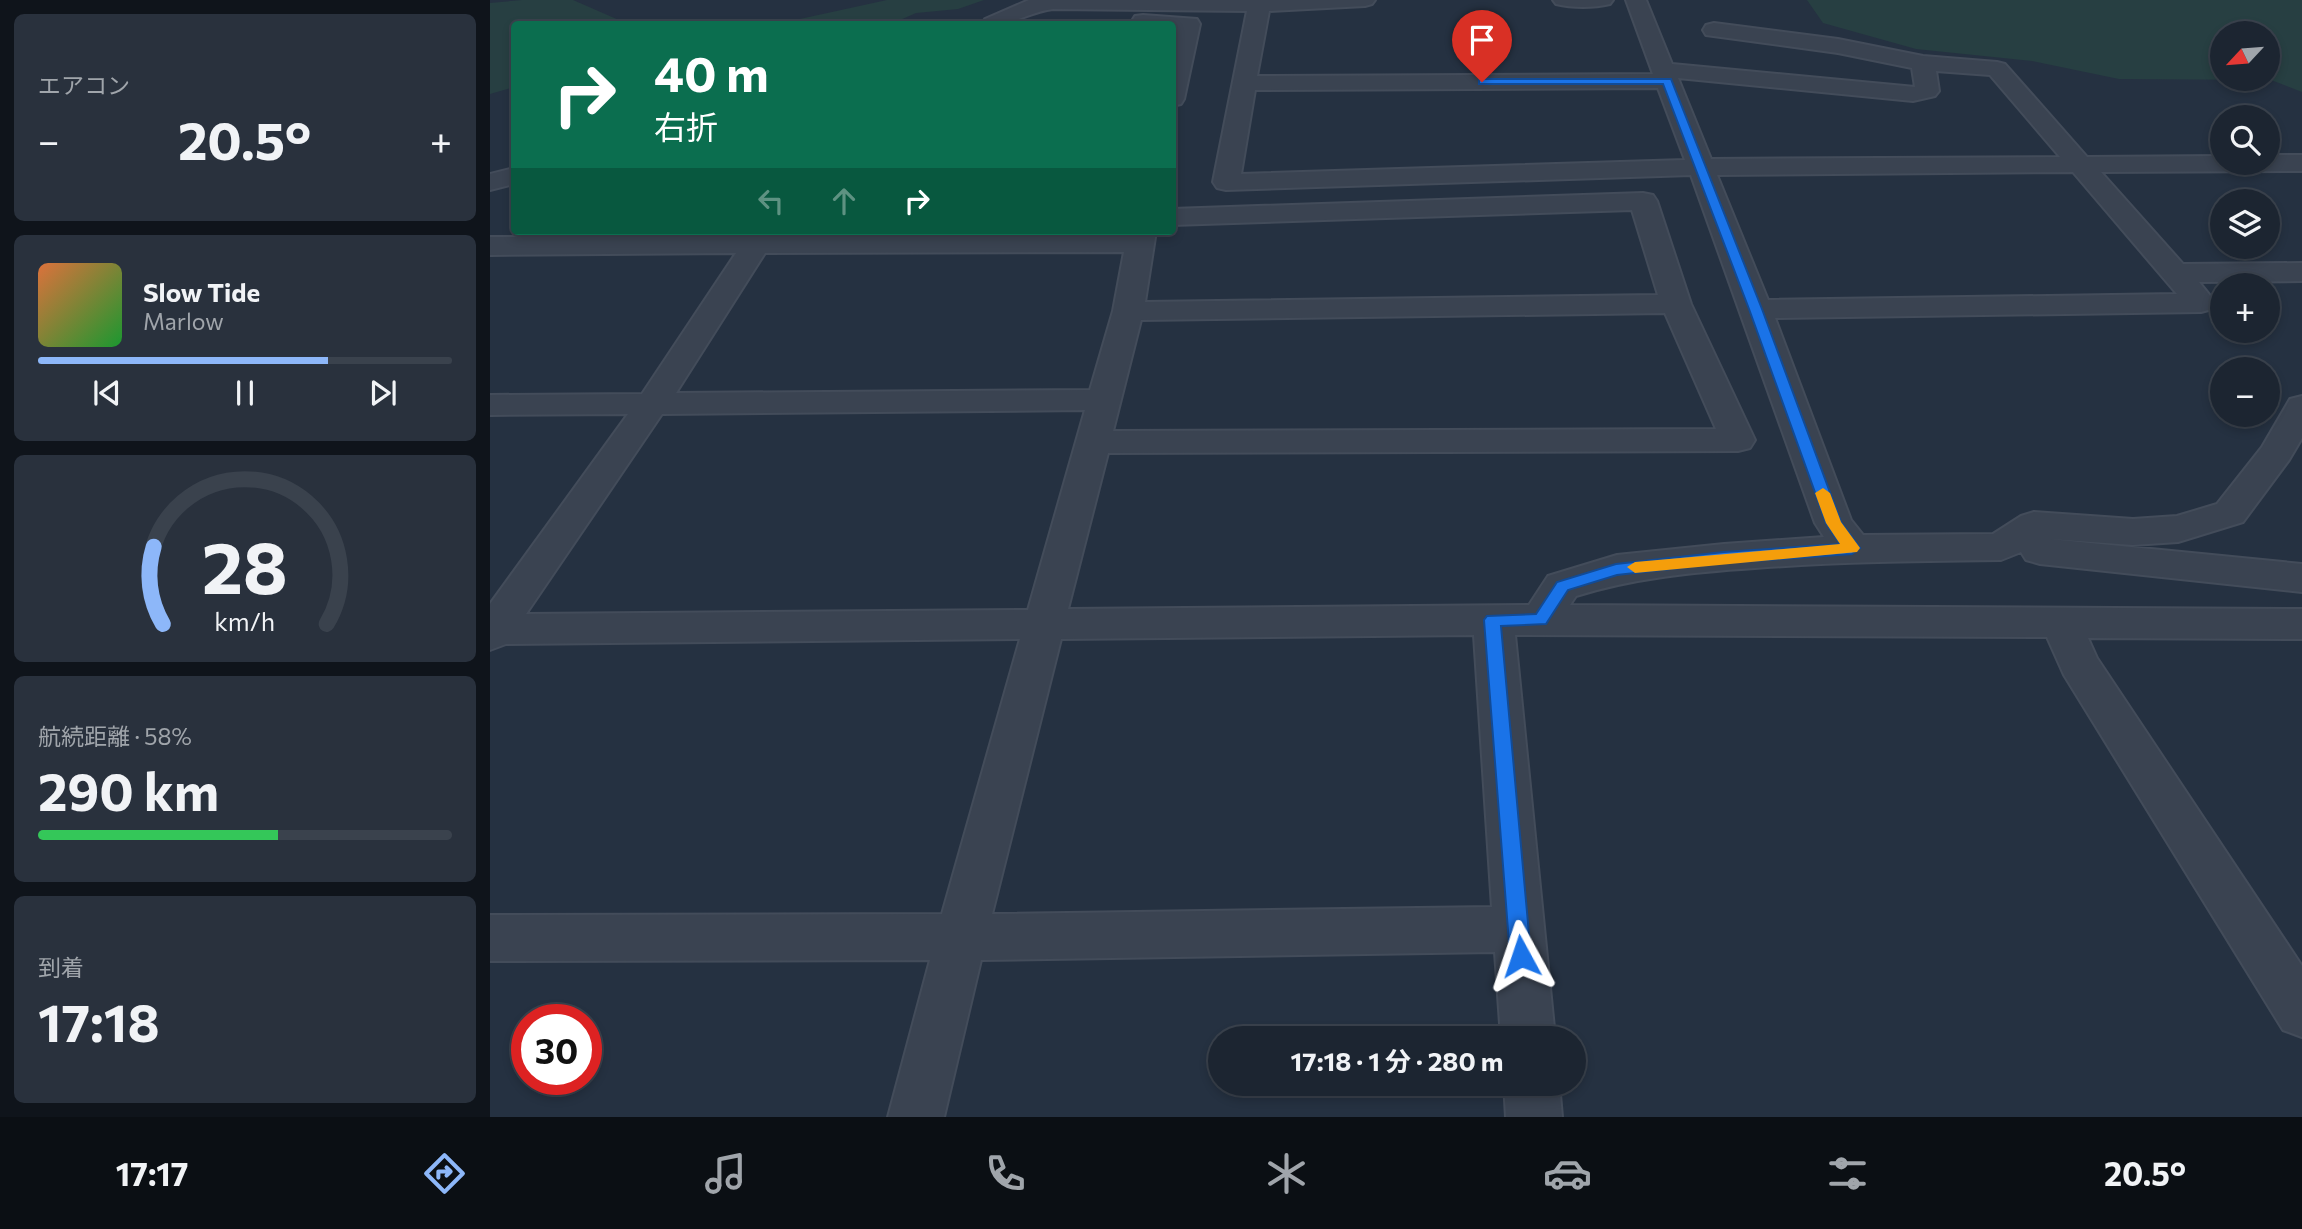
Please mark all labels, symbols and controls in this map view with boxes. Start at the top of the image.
pin [1452,10,1512,82]
icon: arrive [1463,21,1501,59]
north arrow [2210,21,2280,91]
map controls [2210,21,2280,427]
text: 40 m [654,42,769,102]
icon: right [539,49,630,140]
text: エアコン [38,71,130,99]
button: search [2210,105,2280,175]
text: 右折 [654,106,718,146]
text: 20.5° [178,107,311,171]
text: − [38,116,60,163]
text: + [430,116,452,163]
icon: left [752,182,790,220]
icon: ahead [825,182,863,220]
icon: right [898,182,936,220]
button: layers [2210,189,2280,259]
button: + [2210,273,2280,343]
text: Slow Tide [143,276,260,307]
text: Marlow [143,307,224,335]
button: − [2210,357,2280,427]
icon: previous [88,374,126,412]
icon: pause [226,374,264,412]
icon: next [364,374,402,412]
text: 28 [202,521,288,610]
text: km/h [215,606,275,636]
text: 航続距離 · 58% [38,722,192,750]
text: 290 km [38,758,219,822]
position arrow [1484,919,1558,993]
text: 到着 [38,953,84,981]
text: 17:18 [38,989,160,1053]
speed limit sign: 30 [511,1004,602,1095]
text: 17:18 · 1 分 · 280 m [1291,1045,1503,1076]
icon: directions [420,1149,469,1198]
icon: music [701,1149,750,1198]
icon: phone [981,1149,1030,1198]
icon: climate [1262,1149,1311,1198]
icon: car [1543,1149,1592,1198]
icon: filters [1823,1149,1872,1198]
text: 17:17 [116,1153,188,1193]
text: 20.5° [2104,1153,2186,1193]

